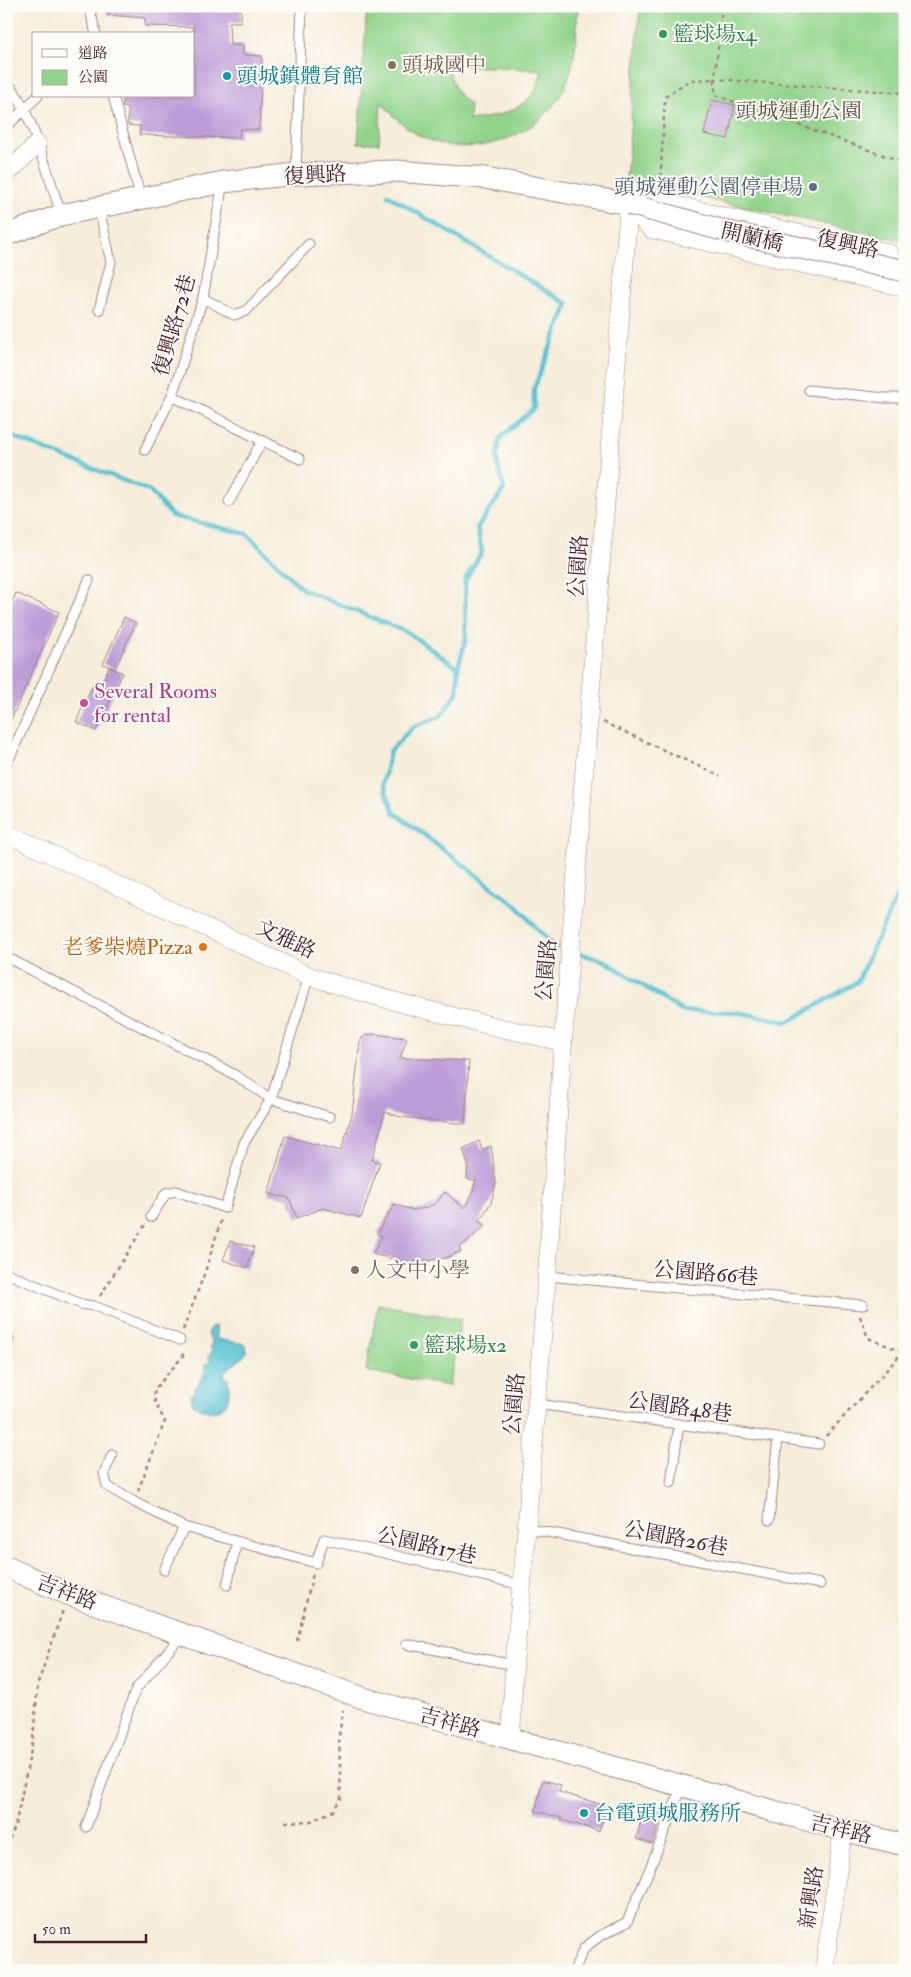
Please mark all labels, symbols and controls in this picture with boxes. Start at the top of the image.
place label: 籃球場x4 [673,21,758,48]
marker: 籃球場x4 [657,28,669,40]
legend [32,32,195,98]
text: 道路 [78,44,108,63]
place label: 頭城國中 [402,52,486,79]
marker: 頭城國中 [386,59,398,71]
place label: 頭城鎮體育館 [237,63,363,90]
text: 公園 [78,68,108,87]
marker: 頭城鎮體育館 [221,70,233,82]
park label: 頭城運動公園 [736,98,862,125]
street label: 復興路 [283,160,347,191]
place label: 頭城運動公園停車場 [614,174,803,201]
marker: 頭城運動公園停車場 [807,181,819,193]
street label: 開蘭橋 [718,217,786,258]
street label: 復興路 [814,225,882,264]
street label: 復興路72巷 [147,271,202,379]
street label: 公園路 [563,534,594,598]
place label: Several Rooms for rental [94,678,217,729]
marker: Several Rooms for rental [78,697,90,709]
street label: 文雅路 [252,914,320,965]
place label: 老爹柴燒Pizza [62,934,193,961]
street label: 公園路 [530,937,563,1003]
marker: 老爹柴燒Pizza [197,941,209,953]
street label: 公園路66巷 [652,1255,760,1292]
place label: 人文中小學 [365,1257,470,1284]
marker: 人文中小學 [349,1264,361,1276]
place label: 籃球場x2 [424,1332,507,1359]
marker: 籃球場x2 [408,1339,420,1351]
street label: 公園路 [498,1371,531,1437]
street label: 公園路48巷 [626,1387,734,1428]
street label: 公園路26巷 [622,1515,730,1562]
street label: 公園路17巷 [375,1521,479,1570]
street label: 吉祥路 [33,1569,101,1616]
street label: 吉祥路 [416,1701,484,1744]
place label: 台電頭城服務所 [594,1800,741,1827]
marker: 台電頭城服務所 [578,1807,590,1819]
street label: 吉祥路 [807,1809,875,1850]
street label: 新興路 [794,1864,829,1930]
scale bar [35,1912,146,1944]
text: 50 m [42,1920,71,1939]

